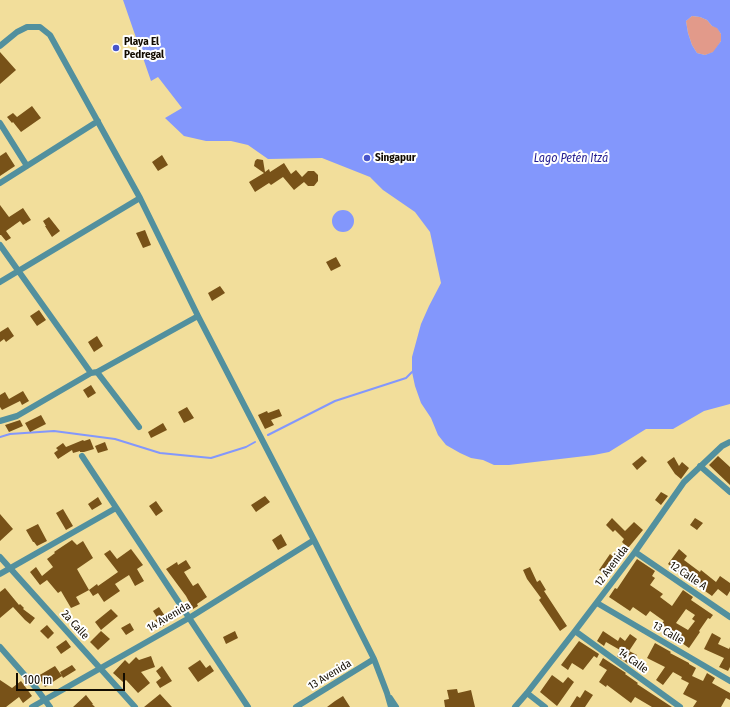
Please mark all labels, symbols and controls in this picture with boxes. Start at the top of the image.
place label: Playa El Pedregal [124,35,164,61]
marker: Playa El Pedregal [111,43,121,53]
place label: Singapur [375,151,416,165]
water label: Lago Petén Itzá [534,152,608,166]
marker: Singapur [362,153,372,163]
street label: 12 Avenida [592,543,632,589]
street label: 12 Calle A [667,559,709,593]
street label: 14 Avenida [145,599,193,635]
street label: 2a Calle [58,608,92,642]
street label: 13 Calle [650,619,686,647]
street label: 14 Calle [615,646,651,676]
street label: 13 Avenida [306,657,354,693]
scale bar [18,665,127,691]
text: 100 m [23,673,52,687]

